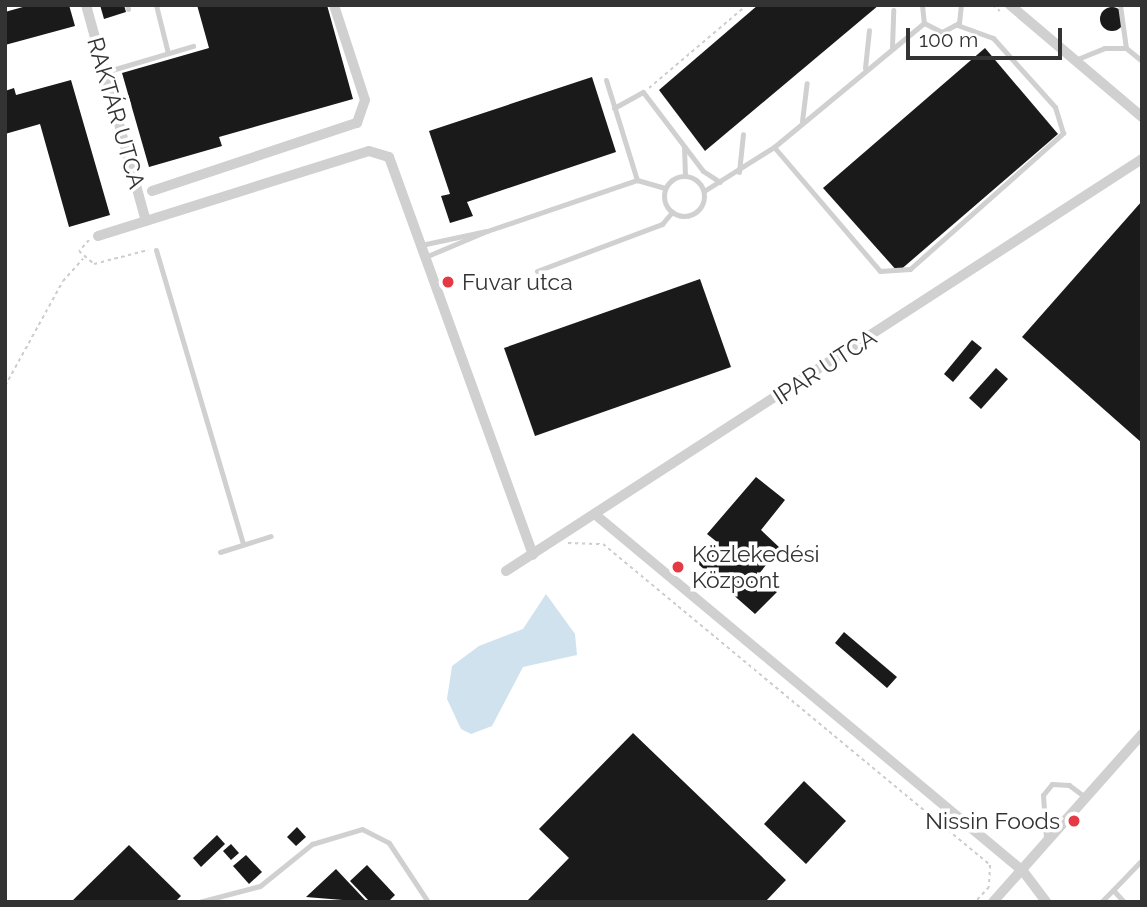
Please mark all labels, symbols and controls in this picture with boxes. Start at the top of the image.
scale bar [909,14,1065,58]
text: 100 m [919,27,978,52]
street label: RAKTÁR UTCA [81,34,151,192]
place label: Fuvar utca [462,268,573,296]
marker: Fuvar utca [440,274,456,290]
street label: IPAR UTCA [768,324,882,410]
place label: Közlekedési Központ [692,540,820,594]
marker: Közlekedési Központ [670,559,686,575]
place label: Nissin Foods [925,807,1060,835]
marker: Nissin Foods [1066,813,1082,829]

